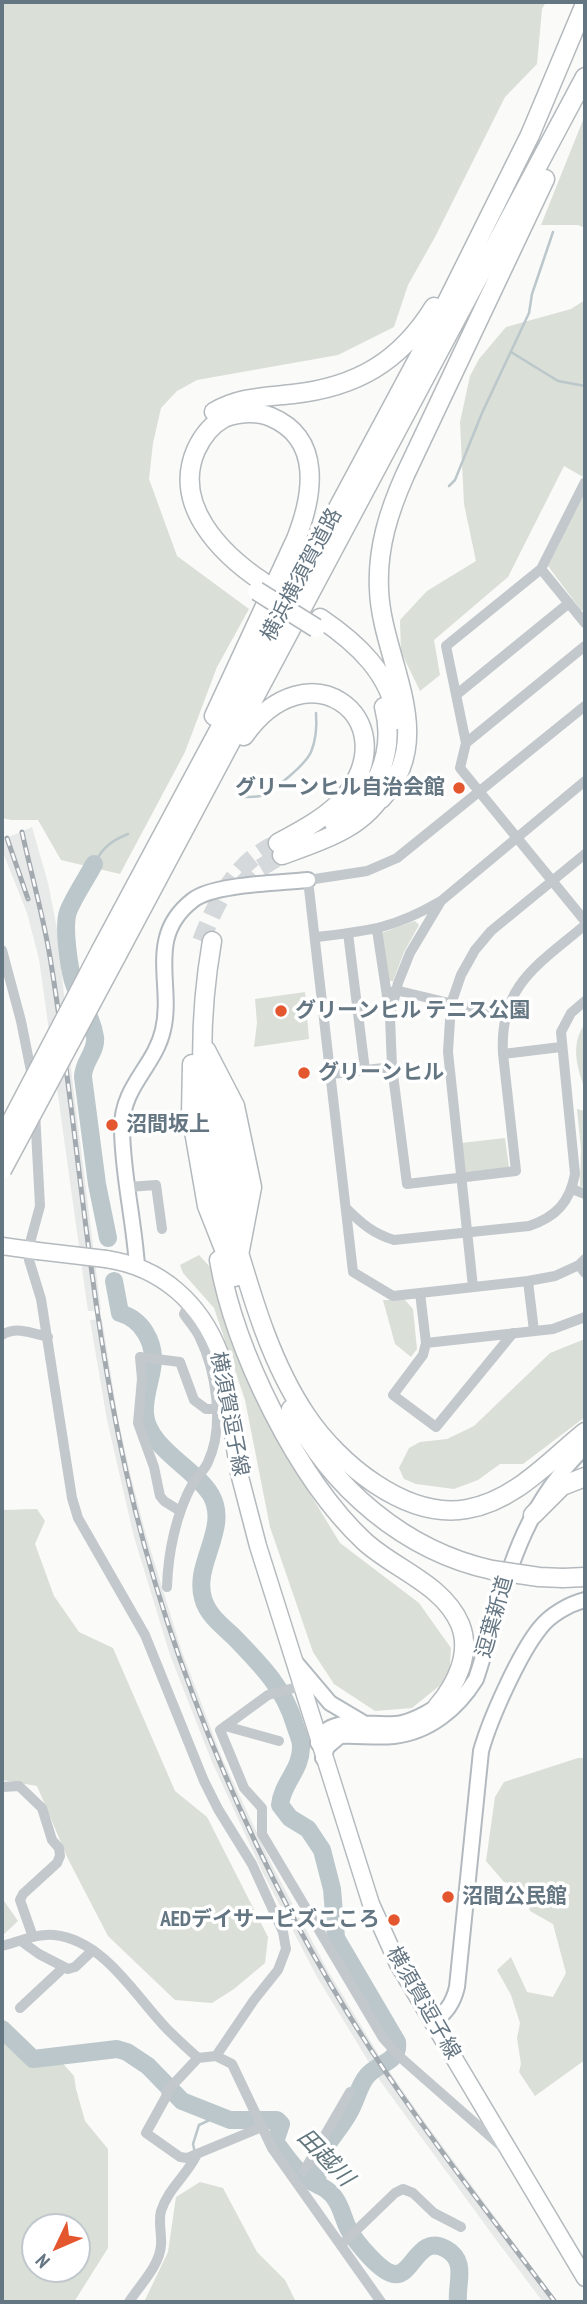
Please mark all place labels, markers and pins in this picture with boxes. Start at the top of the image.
place label: グリーンヒル自治会館 [235,775,445,801]
marker: グリーンヒル自治会館 [451,780,467,796]
place label: グリーンヒル テニス公園 [295,998,530,1024]
marker: グリーンヒル テニス公園 [273,1003,289,1019]
place label: グリーンヒル [318,1060,444,1086]
marker: グリーンヒル [296,1065,312,1081]
place label: 沼間坂上 [126,1112,210,1138]
marker: 沼間坂上 [104,1117,120,1133]
place label: 沼間公民館 [462,1884,567,1910]
marker: 沼間公民館 [440,1889,456,1905]
place label: AEDデイサービズこころ [160,1907,380,1933]
marker: AEDデイサービズこころ [386,1912,402,1928]

